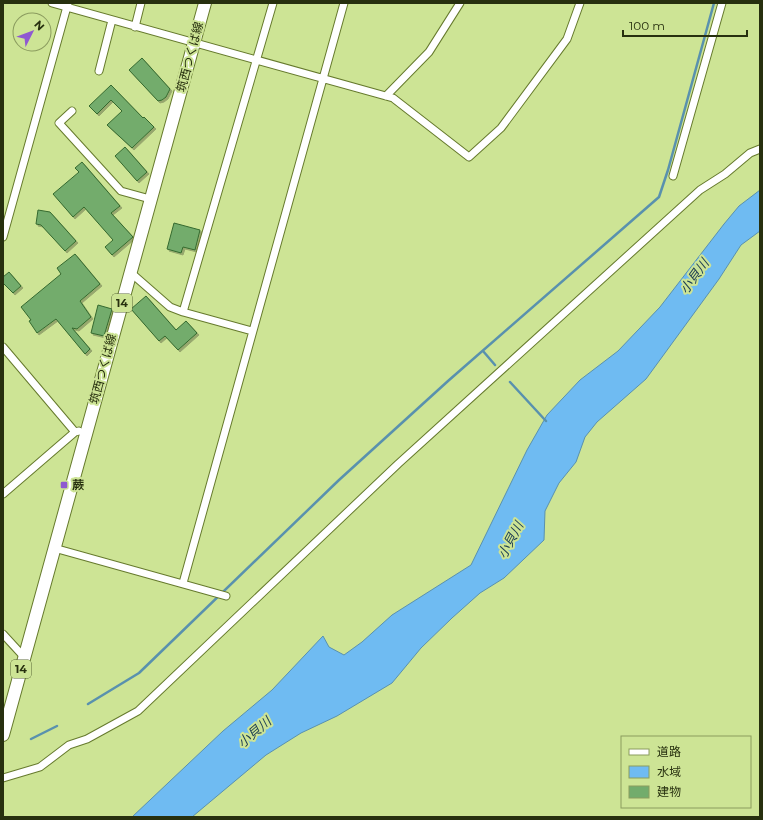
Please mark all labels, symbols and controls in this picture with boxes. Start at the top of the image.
north arrow [12,12,52,52]
scale bar [623,12,747,38]
text: N [31,17,48,33]
text: 100 m [629,18,665,33]
street label: 筑西つくば線 [173,20,206,94]
water label: 小貝川 [676,254,713,296]
road number: 14 [112,294,132,312]
street label: 筑西つくば線 [86,332,119,406]
place label: 蕨 [72,477,84,492]
marker: 蕨 [59,480,69,490]
water label: 小貝川 [494,517,527,561]
road number: 14 [11,660,31,678]
water label: 小貝川 [234,712,275,751]
legend [621,736,751,808]
text: 道路 [657,744,681,759]
text: 水域 [657,764,681,779]
text: 建物 [657,784,681,799]

